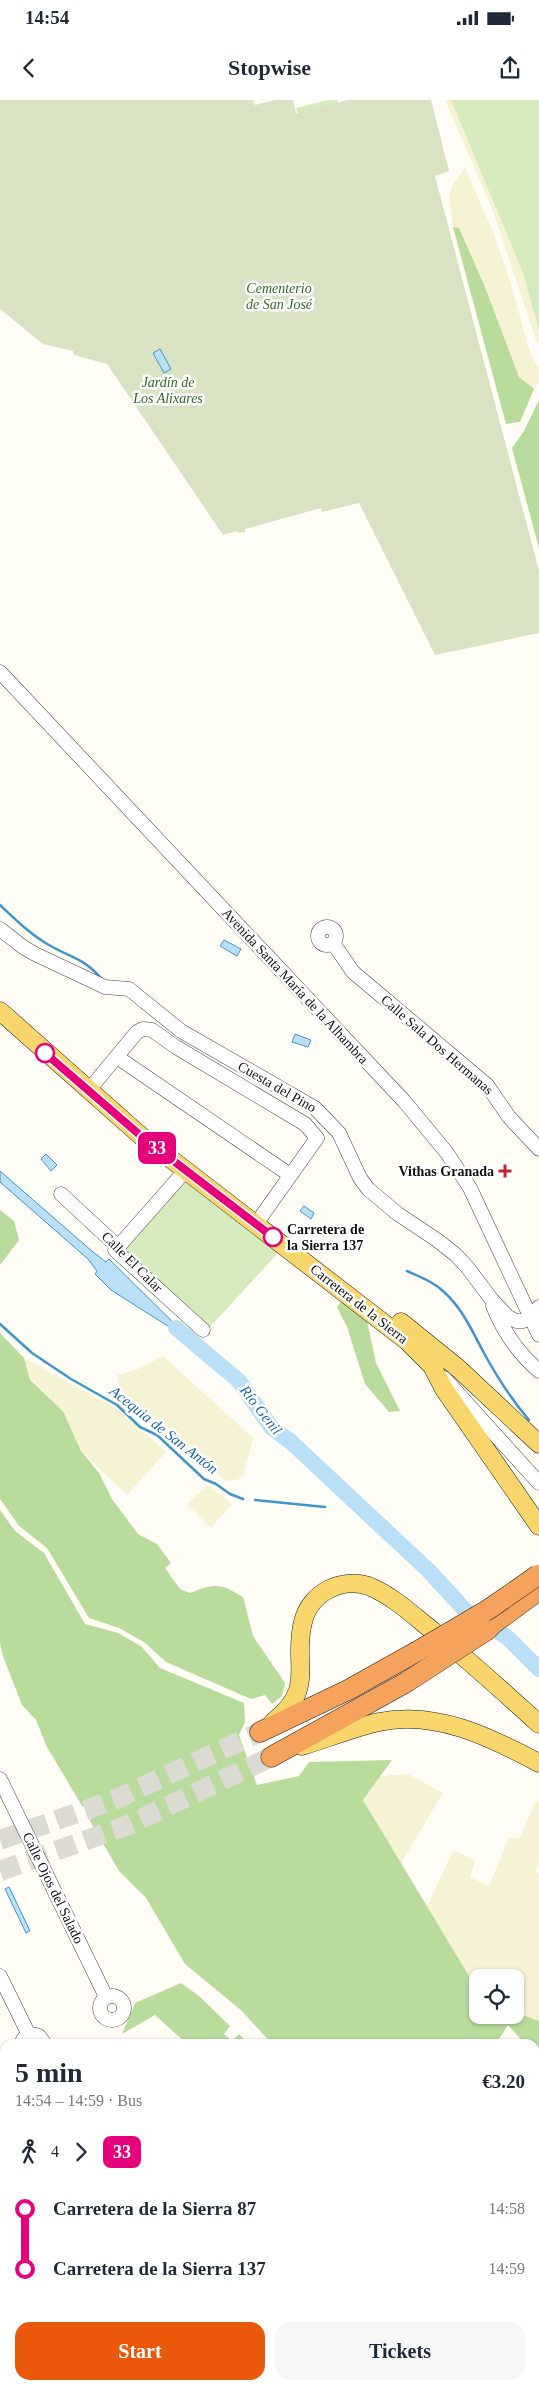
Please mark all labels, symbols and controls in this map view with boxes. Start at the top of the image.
text: 14:54 [25,7,69,28]
icon: back [15,54,43,82]
icon: share [496,54,524,82]
text: Stopwise [228,55,311,80]
park label: Cementerio de San José [246,281,313,312]
park label: Jardín de Los Alixares [132,375,203,406]
street label: Avenida Santa María de la Alhambra [219,905,372,1067]
street label: Calle Sala Dos Hermanas [378,992,496,1098]
unlabelled marker [35,1043,55,1063]
street label: Cuesta del Pino [235,1059,319,1115]
line badge: 33 [134,1132,180,1164]
text: 33 [148,1138,166,1158]
place label: Vithas Granada [398,1164,494,1179]
marker: Vithas Granada [498,1164,512,1178]
place label: Carretera de la Sierra 137 [287,1222,364,1253]
marker: Carretera de la Sierra 137 [263,1227,283,1247]
street label: Calle El Calar [99,1229,166,1296]
street label: Carretera de la Sierra [307,1261,411,1347]
water label: Río Genil [236,1381,285,1438]
water label: Acequia de San Antón [106,1382,221,1477]
street label: Calle Ojos del Salado [20,1830,86,1946]
map controls [469,1969,524,2024]
button: locate [469,1969,524,2024]
text: 5 min [15,2057,83,2088]
text: €3.20 [482,2071,525,2092]
text: 14:54 – 14:59 · Bus [15,2092,142,2109]
icon: walk [15,2138,43,2166]
icon: forward [67,2138,95,2166]
text: 33 [113,2142,131,2162]
text: 4 [51,2143,59,2160]
text: Carretera de la Sierra 87 [53,2198,256,2219]
text: 14:58 [489,2200,525,2217]
text: Carretera de la Sierra 137 [53,2258,266,2279]
text: 14:59 [489,2260,525,2277]
button: Start [15,2322,265,2380]
button: Tickets [275,2322,525,2380]

